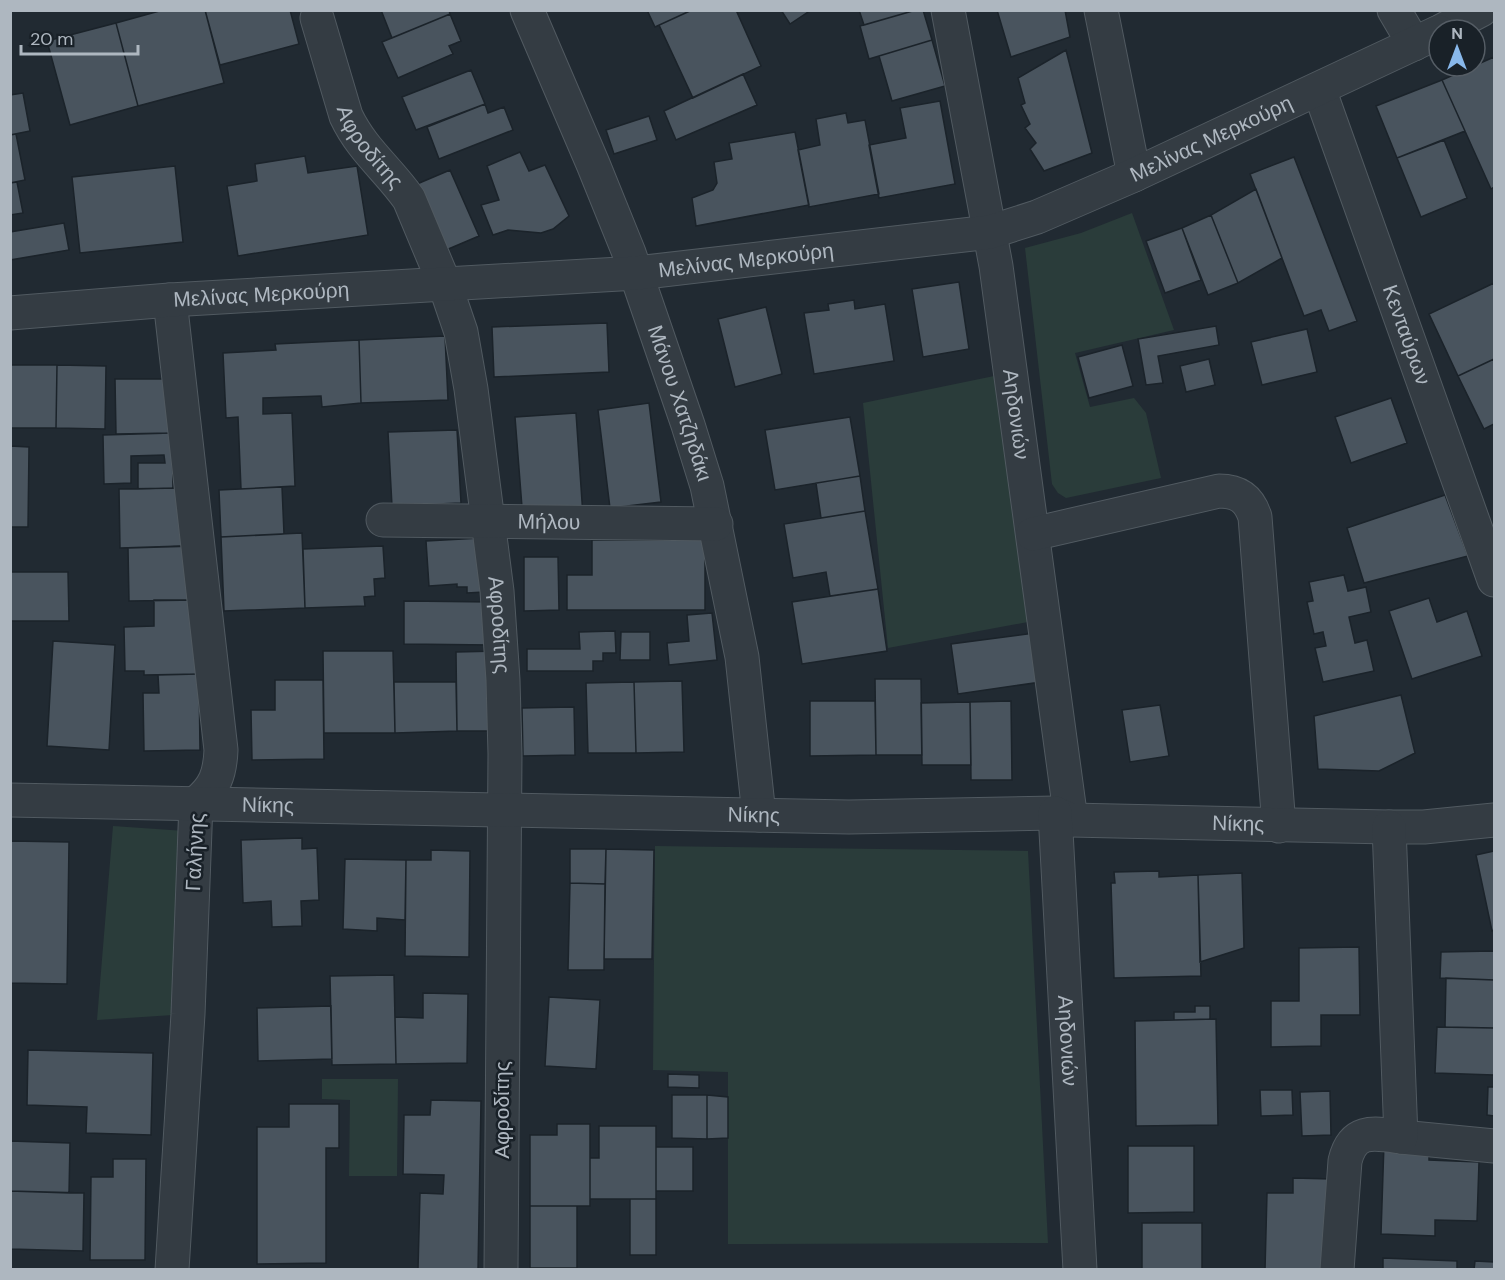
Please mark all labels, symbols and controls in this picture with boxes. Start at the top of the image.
scale bar [21,18,138,56]
north arrow [1427,18,1487,78]
text: N [1451,23,1463,44]
text: 20 m [30,27,73,51]
street label: Μελίνας Μερκούρη [1125,89,1297,189]
street label: Αφροδίτης [330,102,410,195]
street label: Μελίνας Μερκούρη [657,236,835,284]
street label: Μελίνας Μερκούρη [173,276,350,314]
street label: Κενταύρων [1376,281,1437,389]
street label: Μάνου Χατζηδάκι [641,321,719,485]
street label: Αηδονιών [996,367,1036,461]
street label: Μήλου [518,508,580,536]
street label: Αφροδίτης [481,574,517,675]
street label: Νίκης [242,791,294,820]
street label: Νίκης [727,801,780,830]
street label: Νίκης [1212,809,1265,838]
street label: Γαλήνης [179,812,211,892]
street label: Αηδονιών [1051,994,1084,1087]
street label: Αφροδίτης [488,1061,516,1159]

